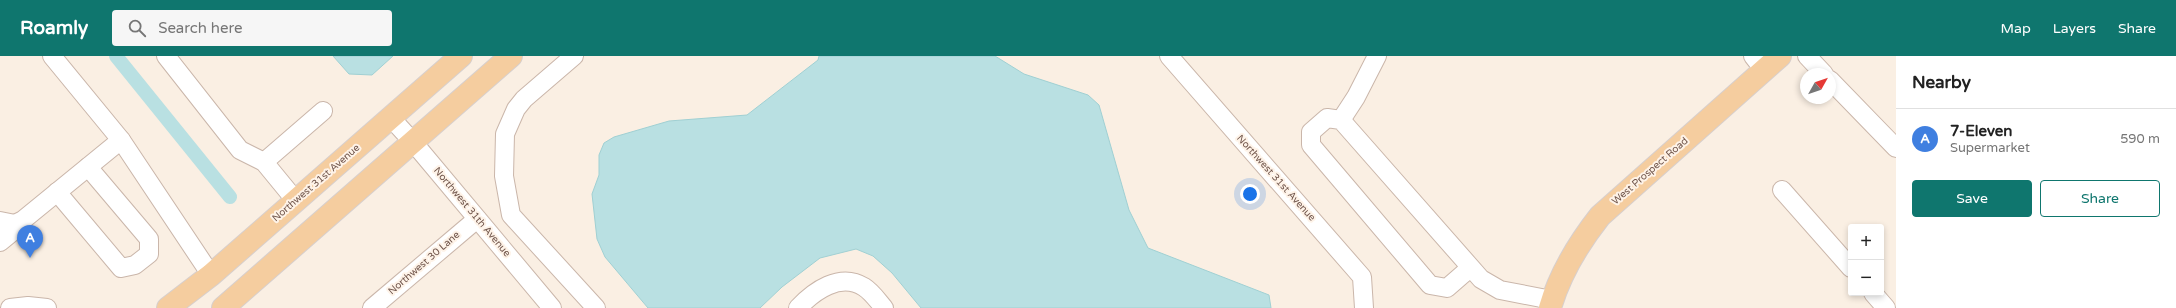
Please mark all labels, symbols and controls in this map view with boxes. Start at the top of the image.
search box [112,10,392,46]
text: Roamly [20,17,88,39]
icon: search [126,17,148,39]
text: Search here [158,19,243,37]
text: Map [2001,20,2031,37]
text: Layers [2053,20,2096,37]
text: Share [2118,20,2156,37]
north arrow [1800,68,1836,104]
text: Nearby [1912,72,1971,93]
text: 7-Eleven [1950,122,2012,140]
text: A [1920,131,1930,147]
text: 590 m [2120,131,2160,147]
street label: Northwest 31st Avenue [1234,132,1318,224]
street label: West Prospect Road [1610,135,1690,207]
text: Supermarket [1950,140,2030,156]
street label: Northwest 31st Avenue [270,142,362,224]
street label: Northwest 31th Avenue [431,165,513,259]
button: Save [1912,180,2032,217]
button: Share [2040,180,2160,217]
your location [1240,184,1260,204]
map controls [1848,224,1884,296]
button: + [1848,224,1884,260]
pin: A [17,225,43,258]
street label: Northwest 30 Lane [386,229,462,297]
button: − [1848,260,1884,296]

